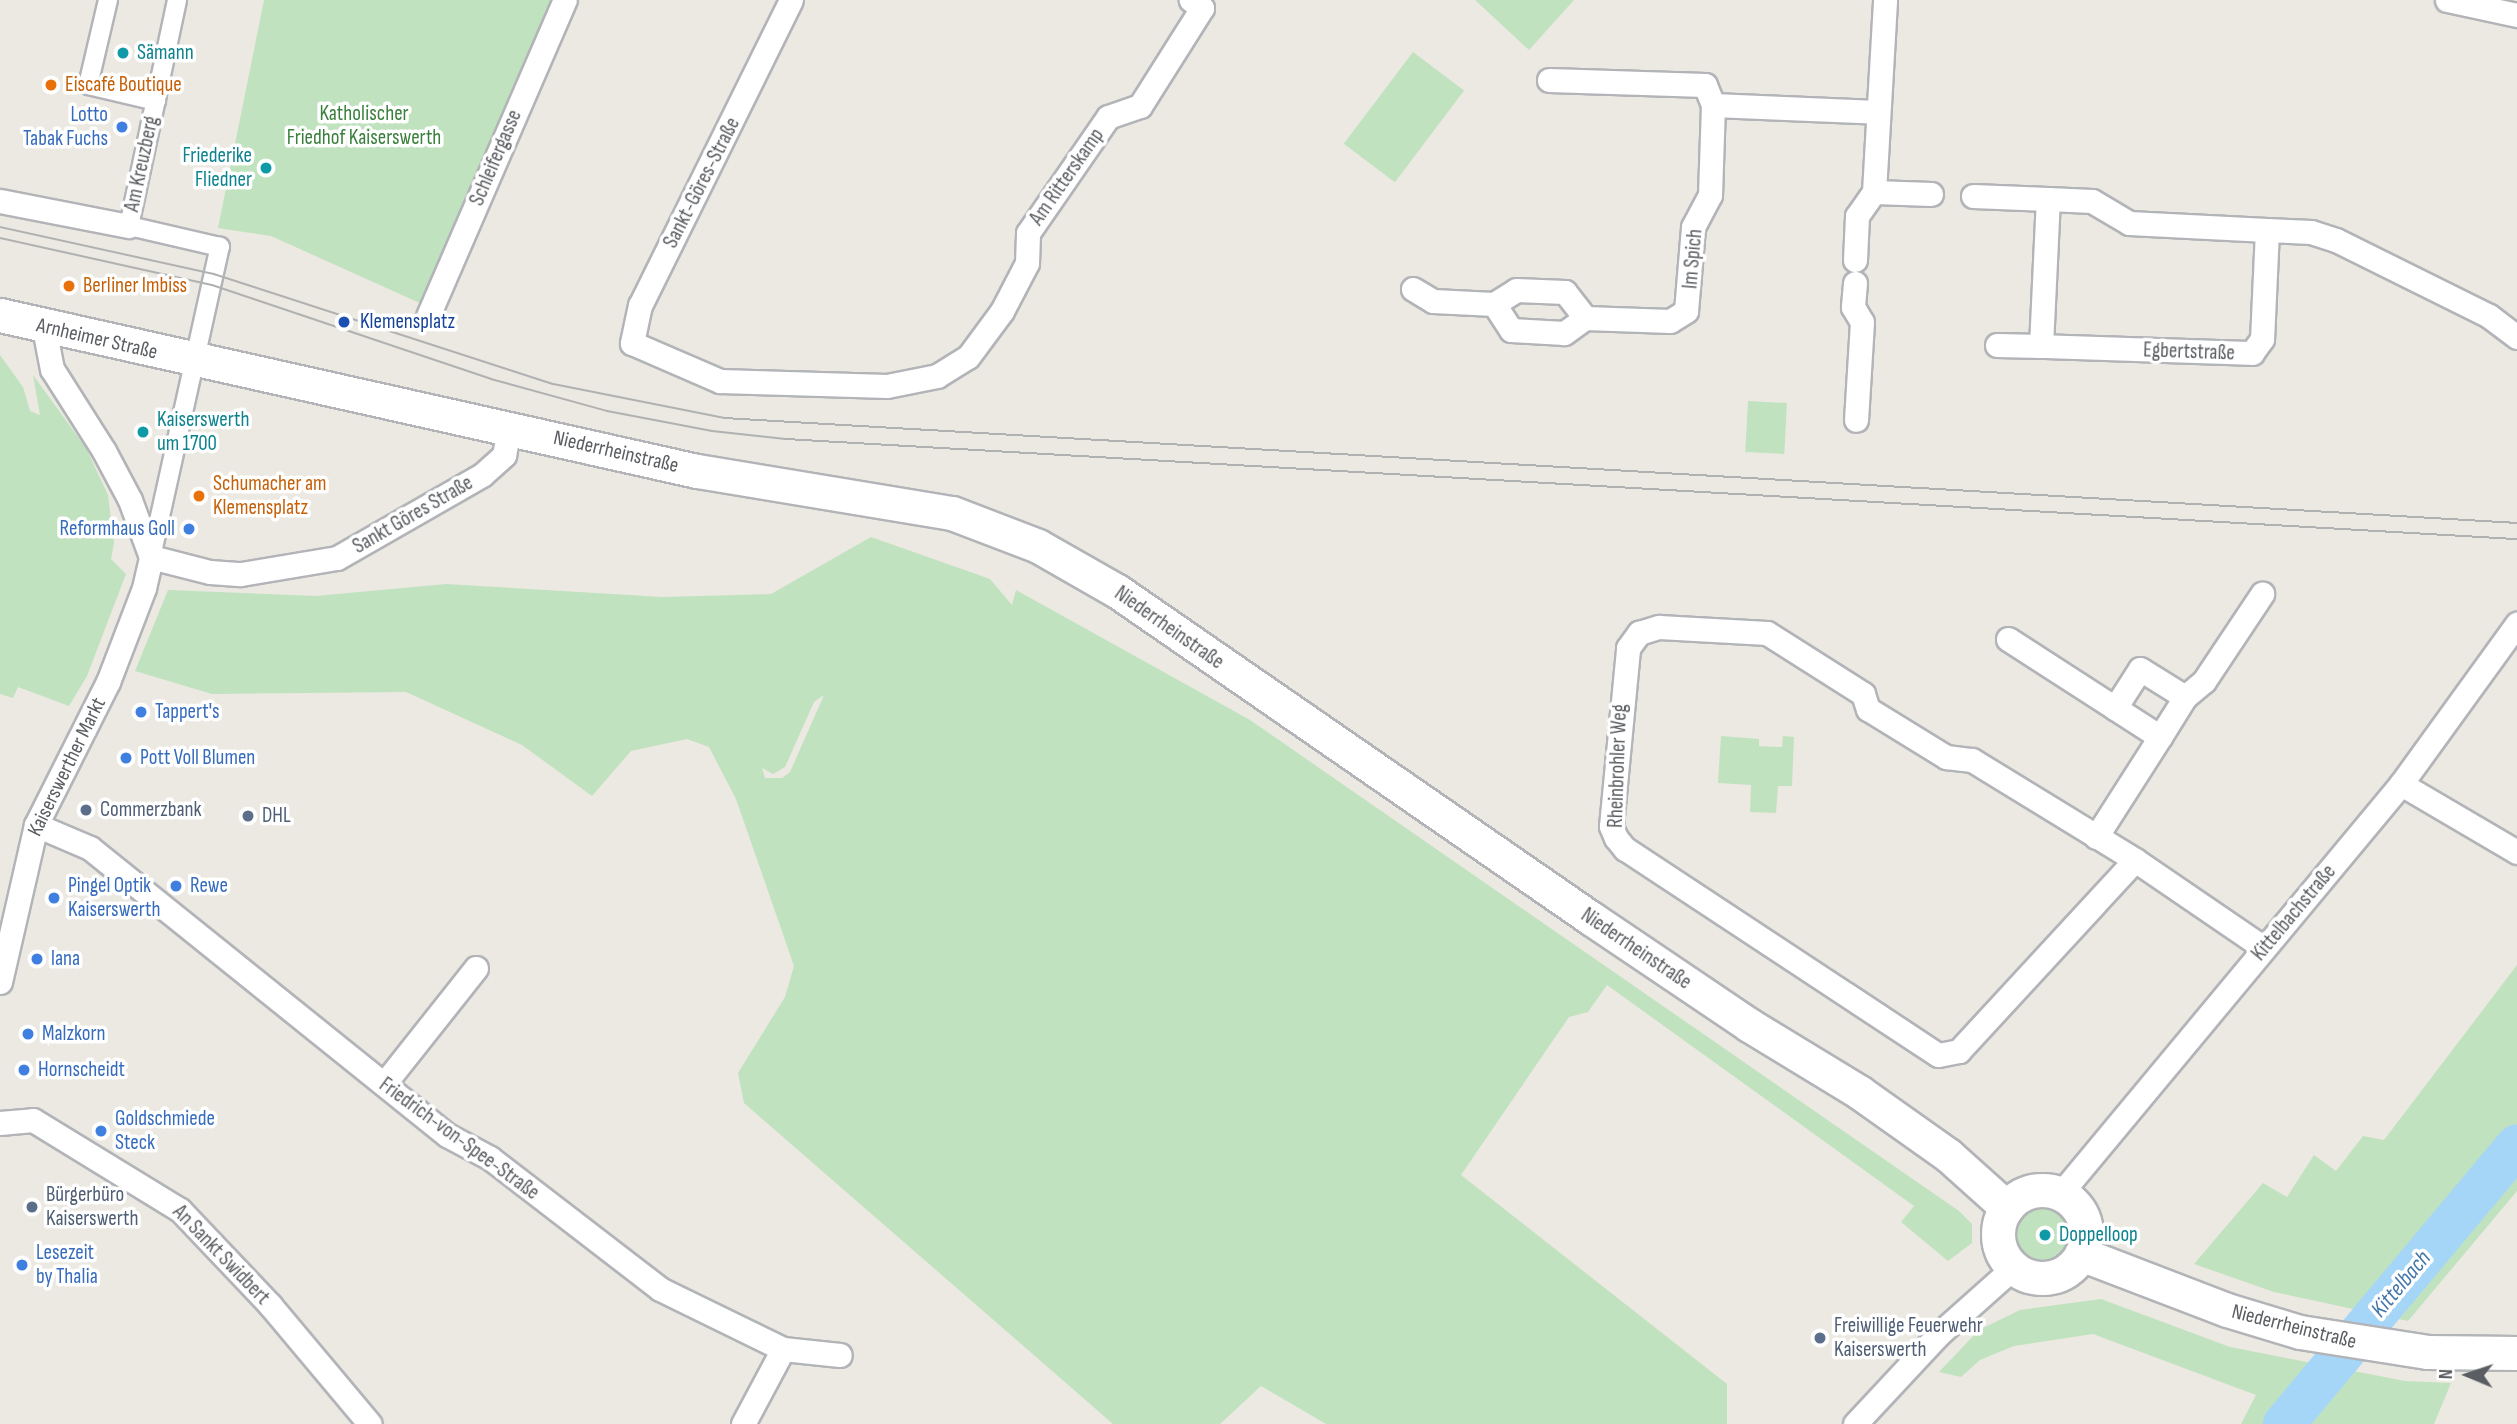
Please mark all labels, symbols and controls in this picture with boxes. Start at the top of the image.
place label: Sämann [137,40,194,66]
marker: Sämann [115,45,131,61]
place label: Eiscafé Boutique [65,72,182,98]
marker: Eiscafé Boutique [43,77,59,93]
park label: Katholischer Friedhof Kaiserswerth [287,101,441,151]
place label: Lotto Tabak Fuchs [23,102,108,152]
street label: Schleifergasse [465,106,527,210]
street label: Am Kreuzberg [120,114,164,214]
street label: Sankt-Göres-Straße [658,114,746,252]
marker: Lotto Tabak Fuchs [114,119,130,135]
street label: Am Ritterskamp [1024,124,1110,230]
place label: Friederike Fliedner [182,143,252,193]
marker: Friederike Fliedner [258,160,274,176]
street label: Im Spich [1678,228,1708,290]
place label: Berliner Imbiss [83,273,187,299]
marker: Berliner Imbiss [61,278,77,294]
place label: Klemensplatz [360,309,455,335]
marker: Klemensplatz [334,312,354,332]
street label: Arnheimer Straße [34,313,160,365]
street label: Egbertstraße [2143,338,2235,366]
place label: Kaiserswerth um 1700 [157,407,249,457]
marker: Kaiserswerth um 1700 [135,424,151,440]
street label: Niederrheinstraße [551,425,681,479]
street label: Sankt Göres Straße [348,470,478,560]
place label: Schumacher am Klemensplatz [213,471,326,521]
marker: Schumacher am Klemensplatz [191,488,207,504]
place label: Reformhaus Goll [60,516,175,542]
marker: Reformhaus Goll [181,521,197,537]
street label: Niederrheinstraße [1110,581,1228,675]
street label: Kaiserswerther Markt [23,693,111,841]
place label: Tappert's [155,699,220,725]
marker: Tappert's [133,704,149,720]
street label: Rheinbrohler Weg [1603,704,1633,828]
place label: Pott Voll Blumen [140,745,255,771]
marker: Pott Voll Blumen [118,750,134,766]
place label: Commerzbank [100,797,201,823]
marker: Commerzbank [78,802,94,818]
place label: DHL [262,803,291,829]
marker: DHL [240,808,256,824]
street label: Kittelbachstraße [2247,860,2341,966]
place label: Pingel Optik Kaiserswerth [68,873,160,923]
place label: Rewe [190,873,228,899]
marker: Rewe [168,878,184,894]
marker: Pingel Optik Kaiserswerth [46,890,62,906]
street label: Niederrheinstraße [1576,903,1696,995]
place label: lana [51,946,80,972]
marker: lana [29,951,45,967]
place label: Malzkorn [42,1021,105,1047]
marker: Malzkorn [20,1026,36,1042]
place label: Hornscheidt [38,1057,125,1083]
marker: Hornscheidt [16,1062,32,1078]
street label: Friedrich-von-Spee-Straße [374,1072,544,1206]
place label: Goldschmiede Steck [115,1106,215,1156]
marker: Goldschmiede Steck [93,1123,109,1139]
place label: Bürgerbüro Kaiserswerth [46,1182,138,1232]
marker: Bürgerbüro Kaiserswerth [24,1199,40,1215]
street label: An Sankt Swidbert [167,1200,275,1310]
place label: Doppelloop [2059,1222,2138,1248]
marker: Doppelloop [2037,1227,2053,1243]
place label: Lesezeit by Thalia [36,1240,98,1290]
water label: Kittelbach [2365,1245,2437,1323]
marker: Lesezeit by Thalia [14,1257,30,1273]
street label: Niederrheinstraße [2229,1299,2359,1355]
place label: Freiwillige Feuerwehr Kaiserswerth [1834,1313,1983,1363]
marker: Freiwillige Feuerwehr Kaiserswerth [1812,1330,1828,1346]
north arrow [2433,1340,2503,1410]
text: N [2435,1369,2458,1380]

